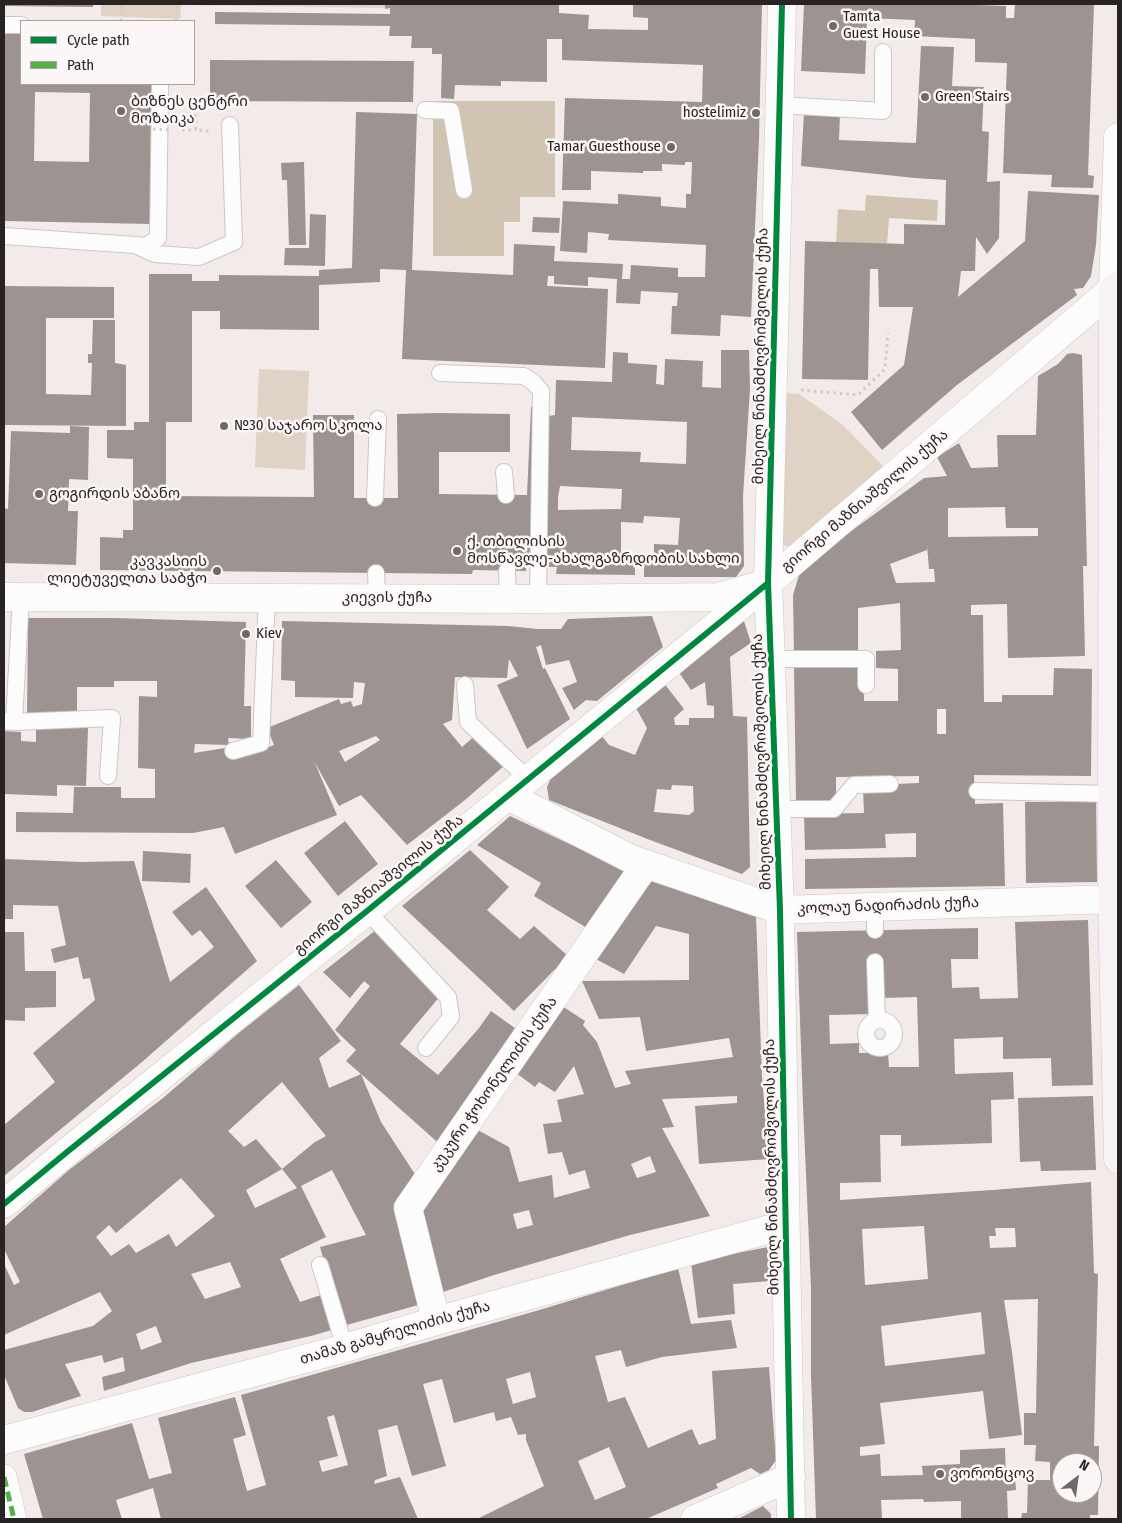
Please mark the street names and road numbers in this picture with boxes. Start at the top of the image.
street label: მიხეილ წინამძღვრიშვილის ქუჩა [750,228,772,484]
street label: გიორგი მაზნიაშვილის ქუჩა [778,426,952,576]
street label: კიევის ქუჩა [342,589,432,607]
street label: მიხეილ წინამძღვრიშვილის ქუჩა [749,633,775,891]
street label: გიორგი მაზნიაშვილის ქუჩა [291,811,467,959]
street label: კოლაუ ნადირაძის ქუჩა [797,894,979,918]
street label: კუკური ჭოხონელიძის ქუჩა [427,993,561,1175]
street label: მიხეილ წინამძღვრიშვილის ქუჩა [761,1039,783,1295]
street label: თამაზ გამყრელიძის ქუჩა [298,1297,492,1369]

